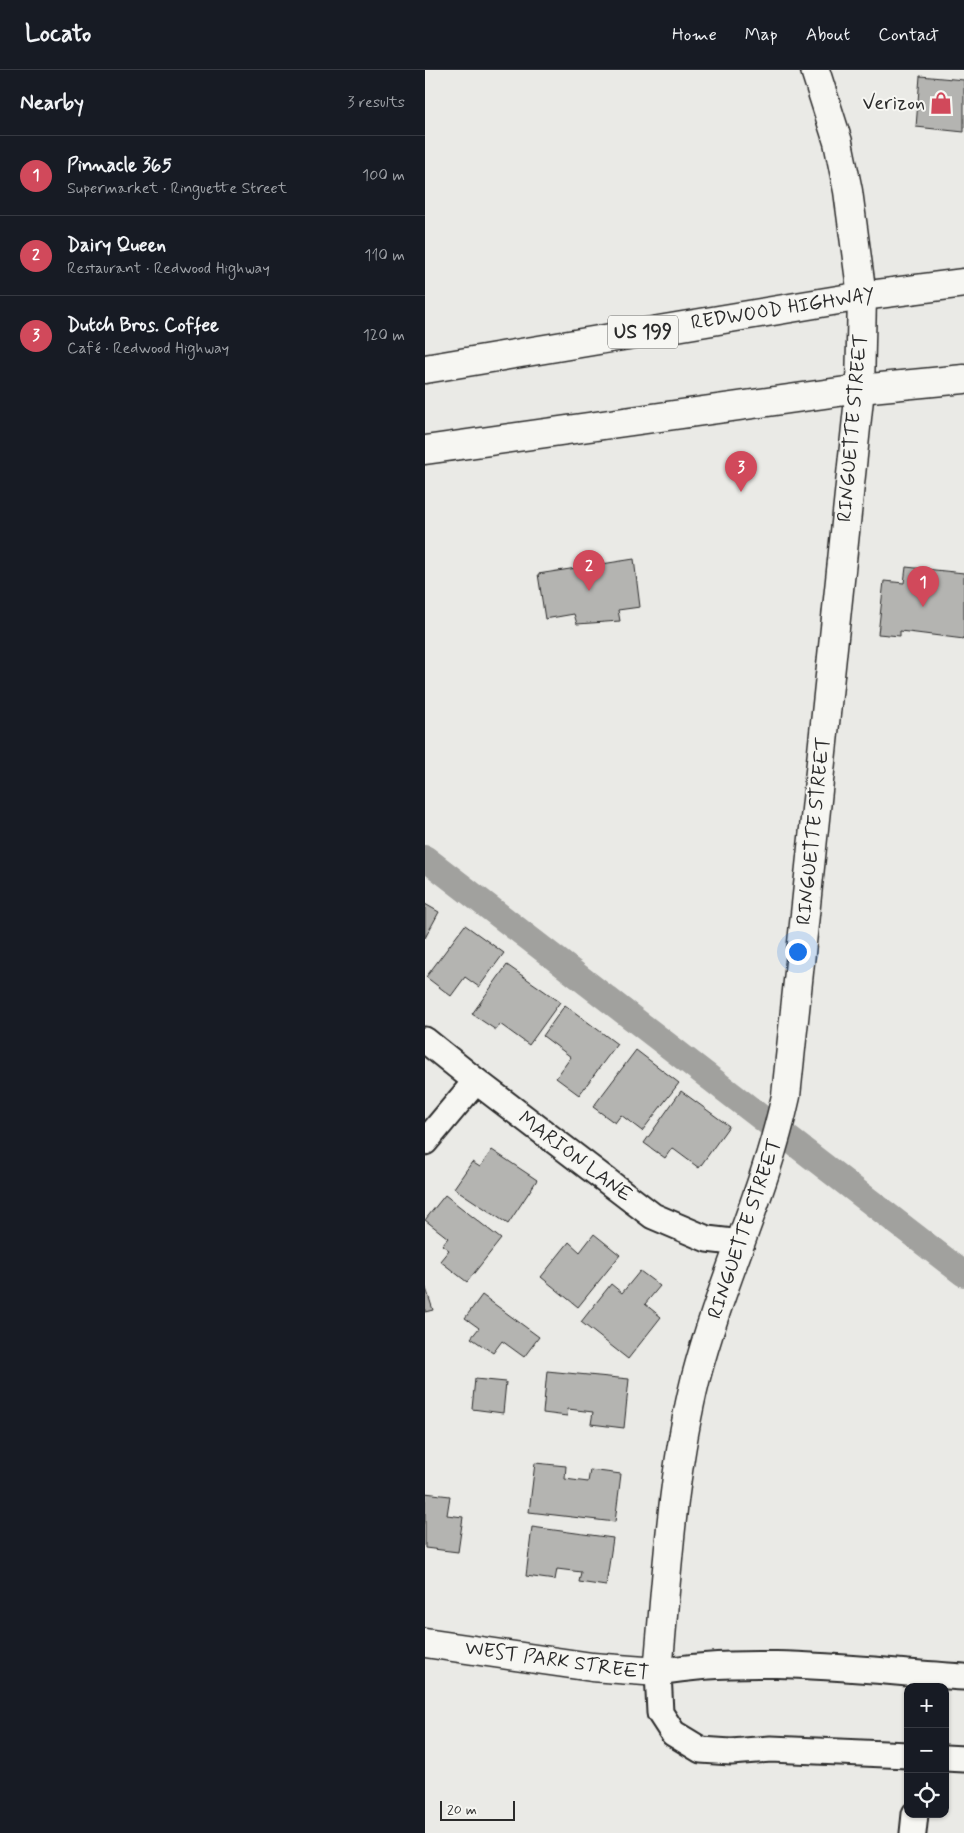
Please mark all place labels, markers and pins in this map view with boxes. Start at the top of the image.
place label: Verizon [863,90,925,117]
shop icon: Verizon [928,90,954,116]
pin: 3 [725,451,757,492]
pin: 2 [573,550,605,591]
pin: 1 [907,566,939,607]

